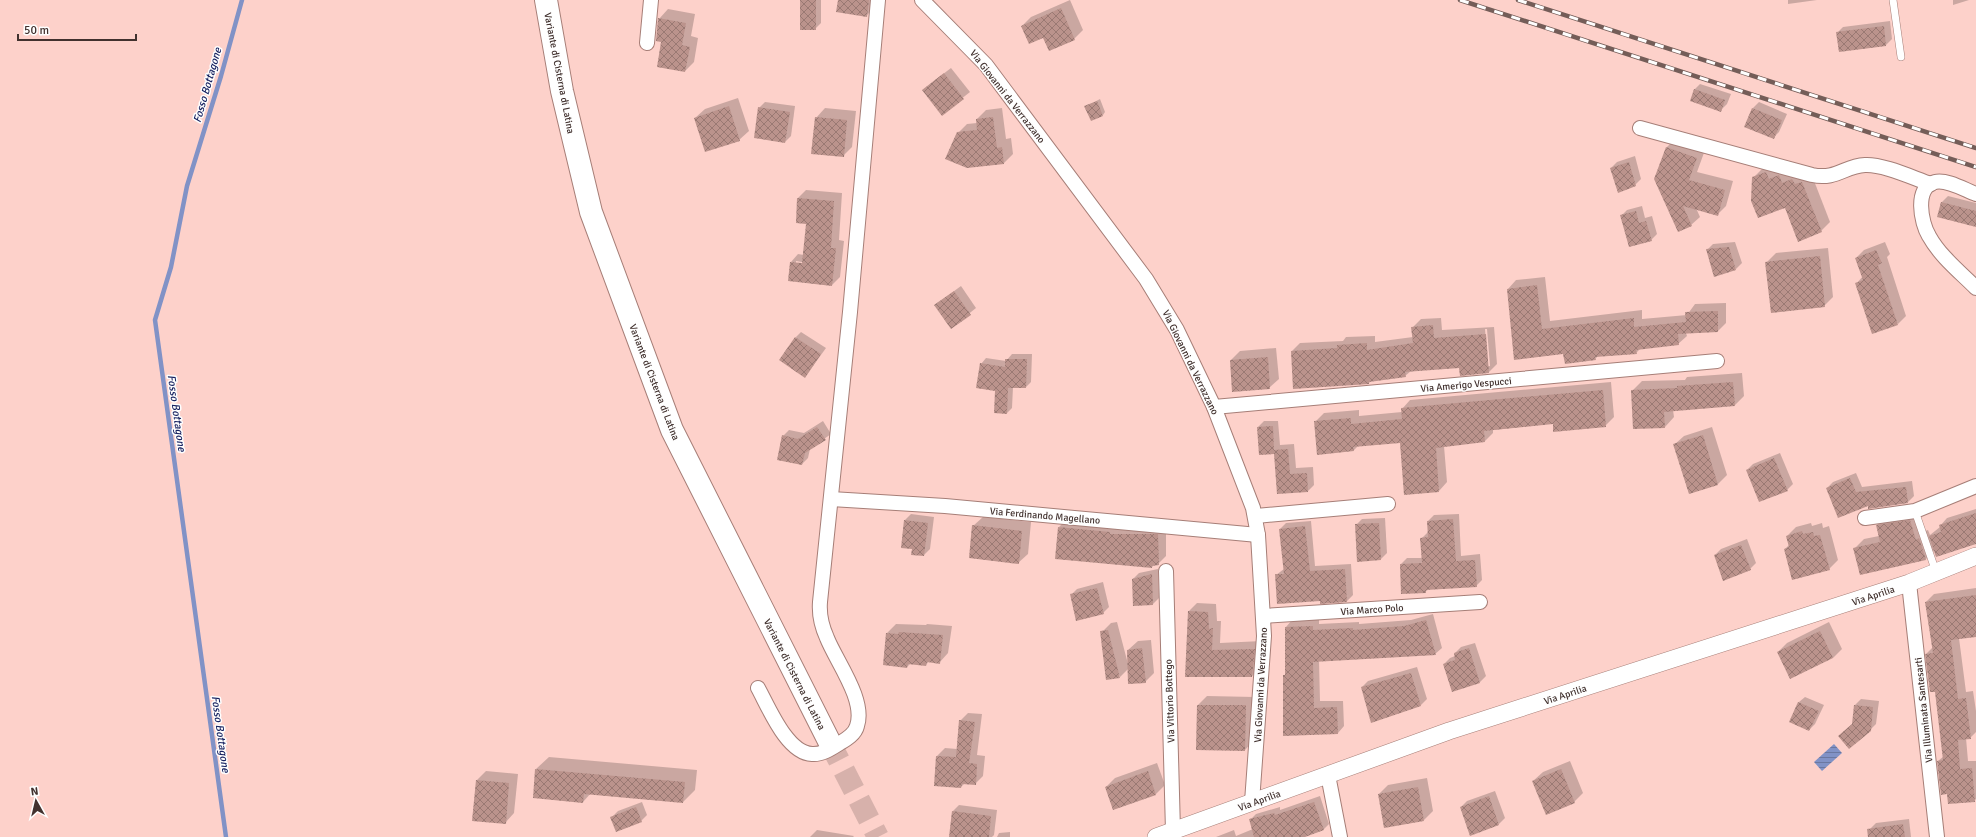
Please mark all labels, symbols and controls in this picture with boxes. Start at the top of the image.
street label: Variante di Cisterna di Latina [541,12,577,135]
scale bar [18,16,136,42]
text: 50 m [24,23,49,38]
water label: Fosso Bottagone [191,46,225,124]
street label: Via Giovanni da Verrazzano [967,48,1047,146]
street label: Via Giovanni da Verrazzano [1159,308,1221,417]
street label: Variante di Cisterna di Latina [626,323,682,442]
water label: Fosso Bottagone [165,374,188,453]
street label: Via Amerigo Vespucci [1420,375,1512,395]
street label: Via Ferdinando Magellano [989,505,1101,527]
street label: Via Aprilia [1850,583,1896,609]
street label: Via Marco Polo [1340,602,1404,618]
street label: Variante di Cisterna di Latina [761,617,827,732]
street label: Via Giovanni da Verrazzano [1252,627,1270,743]
street label: Via Illuminata Santesarti [1912,657,1935,763]
street label: Via Vittorio Bottego [1163,659,1177,743]
street label: Via Aprilia [1542,682,1588,708]
water label: Fosso Bottagone [209,695,232,774]
north arrow [16,781,56,821]
text: N [30,785,39,799]
street label: Via Aprilia [1236,788,1282,814]

